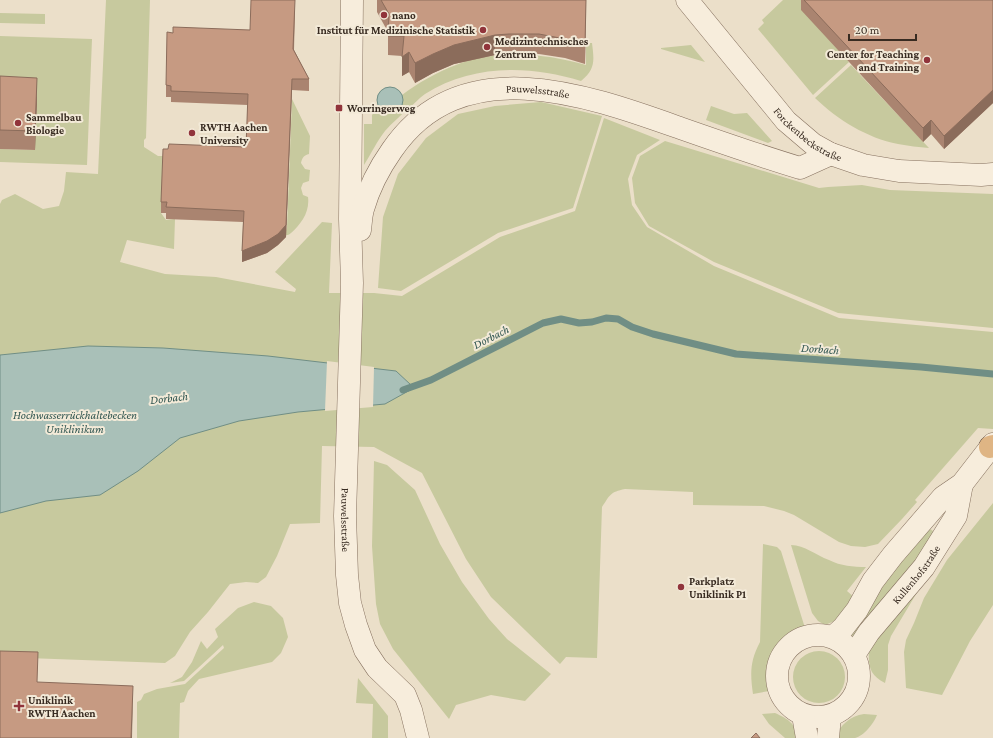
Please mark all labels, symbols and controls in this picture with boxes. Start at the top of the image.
place label: nano [392,9,416,21]
marker: nano [379,10,389,20]
scale bar [849,16,916,42]
text: 20 m [855,23,880,37]
place label: Institut für Medizinische Statistik [317,24,476,36]
marker: Institut für Medizinische Statistik [478,25,488,35]
place label: Medizintechnisches Zentrum [495,35,589,60]
marker: Medizintechnisches Zentrum [482,42,492,52]
place label: Center for Teaching and Training [827,48,919,73]
marker: Center for Teaching and Training [922,55,932,65]
street label: Pauwelsstraße [506,82,571,100]
place label: Worringerweg [346,102,416,114]
marker: Worringerweg [334,103,344,113]
street label: Forckenbeckstraße [771,105,843,163]
place label: Sammelbau Biologie [26,111,82,136]
marker: Sammelbau Biologie [13,118,23,128]
place label: RWTH Aachen University [200,121,268,146]
marker: RWTH Aachen University [187,128,197,138]
water label: Dorbach [471,322,511,352]
water label: Dorbach [800,341,840,357]
water label: Dorbach [149,389,189,407]
water label: Hochwasserrückhaltebecken Uniklinikum [13,408,137,436]
street label: Pauwelsstraße [339,488,352,552]
street label: Kullenhofstraße [890,543,942,606]
place label: Parkplatz Uniklinik P1 [689,575,746,600]
marker: Parkplatz Uniklinik P1 [676,582,686,592]
place label: Uniklinik RWTH Aachen [28,694,96,719]
marker: Uniklinik RWTH Aachen [13,700,25,712]

